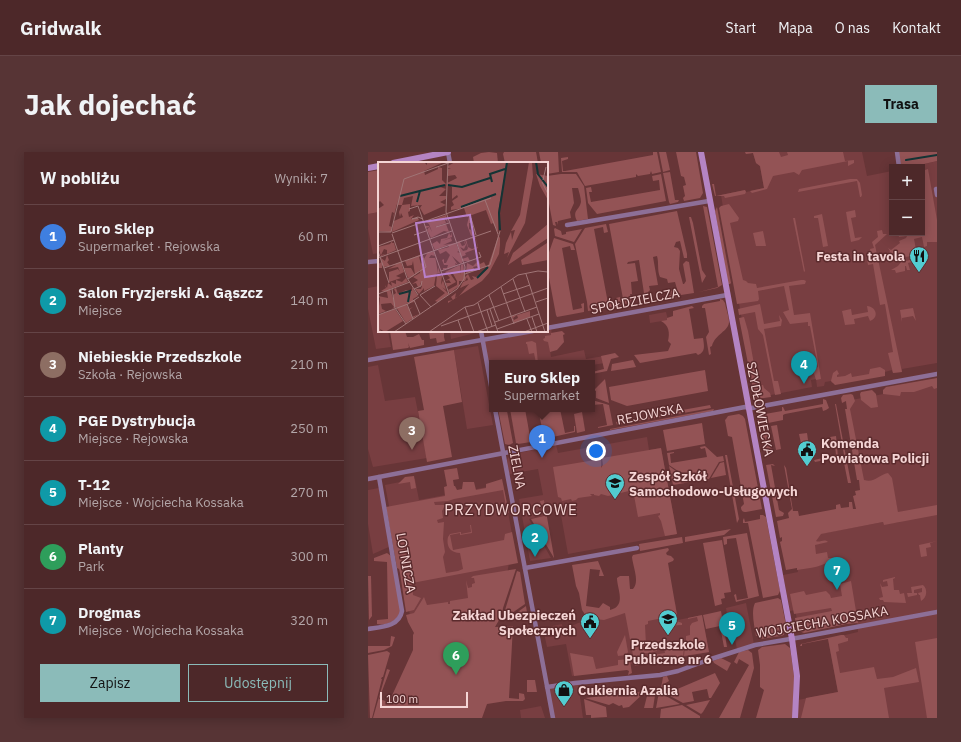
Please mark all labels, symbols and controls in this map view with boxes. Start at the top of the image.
text: Gridwalk [20,16,102,40]
text: Start [726,19,756,37]
text: Mapa [778,19,813,37]
text: O nas [835,19,870,37]
text: Kontakt [892,19,941,37]
button: Trasa [865,85,937,123]
text: Jak dojechać [24,86,196,123]
inset map [378,162,548,332]
map controls [889,164,925,236]
button: + [889,164,925,200]
text: W pobliżu [40,167,120,189]
text: Wyniki: 7 [275,170,328,187]
button: − [889,200,925,236]
text: Euro Sklep [78,219,154,238]
text: 1 [49,228,57,245]
text: 60 m [298,228,328,245]
text: Supermarket · Rejowska [78,238,220,255]
restaurant icon: Festa in tavola [908,245,930,273]
place label: Festa in tavola [816,248,905,265]
text: Salon Fryzjerski A. Gąszcz [78,283,263,302]
street label: SPÓŁDZIELCZA [589,284,682,318]
text: 2 [49,292,57,309]
text: 140 m [290,292,328,309]
text: Miejsce [78,302,122,319]
text: Niebieskie Przedszkole [78,347,242,366]
pin: 4 [791,351,817,384]
text: 3 [49,356,57,373]
text: 210 m [290,356,328,373]
popup [489,360,595,412]
street label: SZYDŁOWIECKA [743,360,778,458]
text: Szkoła · Rejowska [78,366,182,383]
text: Euro Sklep [504,368,580,387]
text: Supermarket [504,387,580,404]
street label: REJOWSKA [615,399,685,429]
text: PGE Dystrybucja [78,411,196,430]
pin: 3 [399,417,425,450]
text: 4 [49,420,57,437]
text: 250 m [290,420,328,437]
pin: 1 [529,425,555,458]
text: Miejsce · Rejowska [78,430,188,447]
place label: Komenda Powiatowa Policji [821,435,929,467]
public building icon: Komenda Powiatowa Policji [796,439,818,467]
your location [586,441,606,461]
street label: ZIELNA [504,444,530,491]
place label: Zespół Szkół Samochodowo-Usługowych [629,468,798,500]
school or university icon: Zespół Szkół Samochodowo-Usługowych [604,472,626,500]
text: T-12 [78,475,110,494]
text: 5 [49,484,57,501]
text: 270 m [290,484,328,501]
text: Miejsce · Wojciecha Kossaka [78,494,244,511]
district label: PRZYDWORCOWE [444,500,578,519]
pin: 2 [522,524,548,557]
street label: LOTNICZA [392,532,420,595]
text: Planty [78,539,124,558]
text: 6 [49,548,57,565]
text: 300 m [290,548,328,565]
pin: 7 [824,557,850,590]
text: Park [78,558,104,575]
street label: WOJCIECHA KOSSAKA [755,602,890,642]
text: Drogmas [78,603,141,622]
place label: Zakład Ubezpieczeń Społecznych [453,607,576,639]
school or university icon: Przedszkole Publiczne nr 6 [657,608,679,636]
public building icon: Zakład Ubezpieczeń Społecznych [579,611,601,639]
text: 7 [49,612,57,629]
text: 320 m [290,612,328,629]
pin: 5 [719,612,745,645]
text: Miejsce · Wojciecha Kossaka [78,622,244,639]
place label: Przedszkole Publiczne nr 6 [624,636,712,668]
pin: 6 [443,642,469,675]
button: Zapisz [40,664,180,702]
button: Udostępnij [188,664,328,702]
shop icon: Cukiernia Azalia [553,679,575,707]
place label: Cukiernia Azalia [578,682,678,699]
scale bar [380,690,468,709]
text: 100 m [386,692,418,706]

